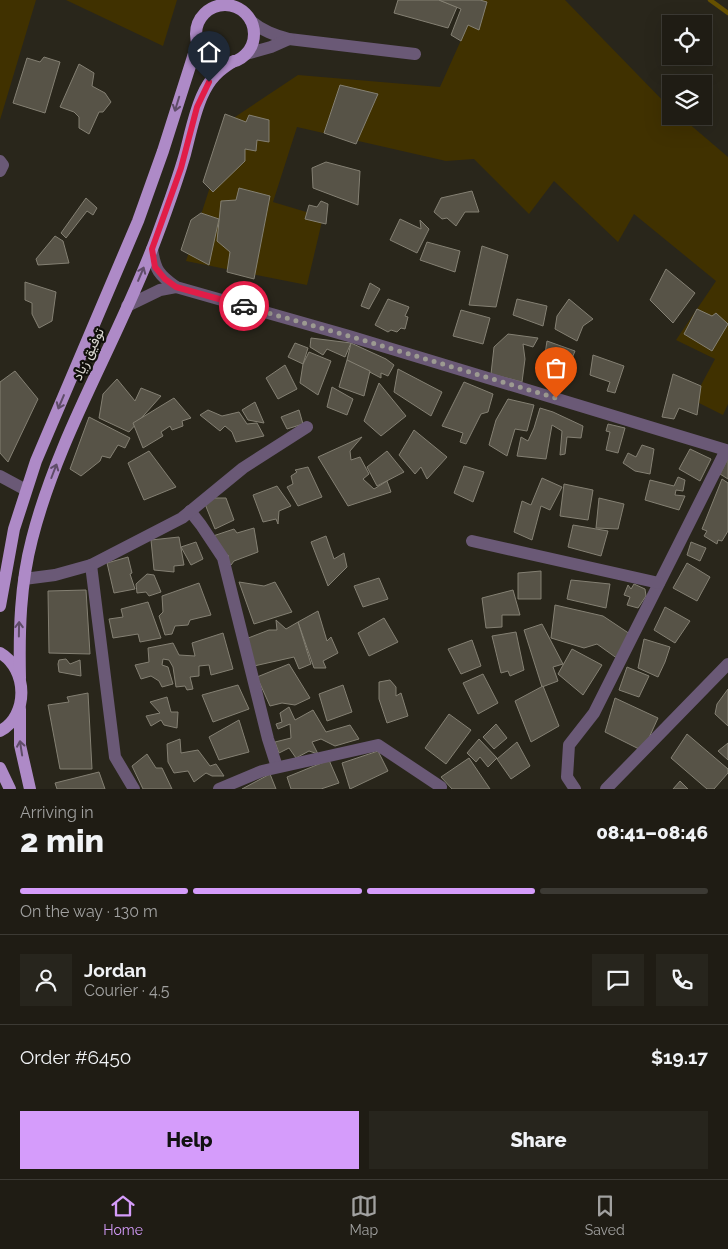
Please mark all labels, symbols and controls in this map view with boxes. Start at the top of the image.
map controls [662,15,712,125]
button: locate [662,15,712,65]
pin [188,31,230,82]
icon: home [195,38,223,66]
button: layers [662,75,712,125]
one-way arrow [172,96,182,112]
one-way arrow [137,267,146,282]
courier [219,281,269,331]
icon: car [230,292,258,320]
street label: توفيق زياد [69,325,108,383]
pin [535,347,577,398]
icon: bag [542,354,570,382]
one-way arrow [56,394,66,409]
one-way arrow [50,464,59,480]
one-way arrow [15,621,24,637]
one-way arrow [16,740,26,756]
text: Arriving in [20,803,94,822]
text: 08:41–08:46 [596,821,708,843]
text: 2 min [20,822,104,859]
text: On the way · 130 m [20,902,158,921]
button: person [20,954,72,1006]
button: chat [592,954,644,1006]
button: phone [656,954,708,1006]
text: Jordan [84,959,147,981]
text: Courier · 4.5 [84,981,169,1000]
text: Order #6450 [20,1046,131,1068]
text: $19.17 [651,1046,708,1068]
button: Help [20,1111,359,1169]
button: Share [369,1111,708,1169]
tab: Home [103,1192,143,1238]
tab: Map [350,1192,378,1238]
tab: Saved [585,1192,625,1238]

